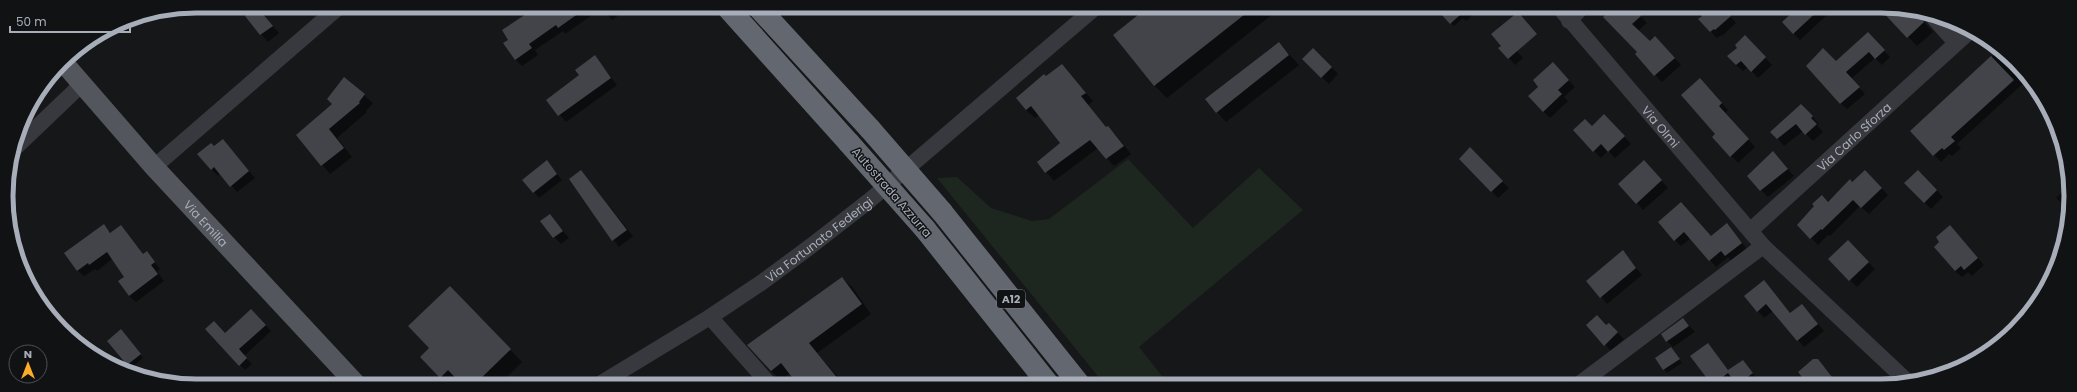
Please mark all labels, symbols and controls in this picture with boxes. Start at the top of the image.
scale bar [10,8,130,34]
text: 50 m [16,13,47,30]
street label: Via Carlo Sforza [1813,98,1895,175]
street label: Via Olmi [1638,102,1684,151]
street label: Autostrada Azzurra [848,143,936,241]
street label: Via Fortunato Federigi [762,192,876,286]
street label: Via Emilia [180,196,232,250]
road number: A12 [997,290,1025,308]
north arrow [8,344,48,384]
text: N [24,346,32,362]

